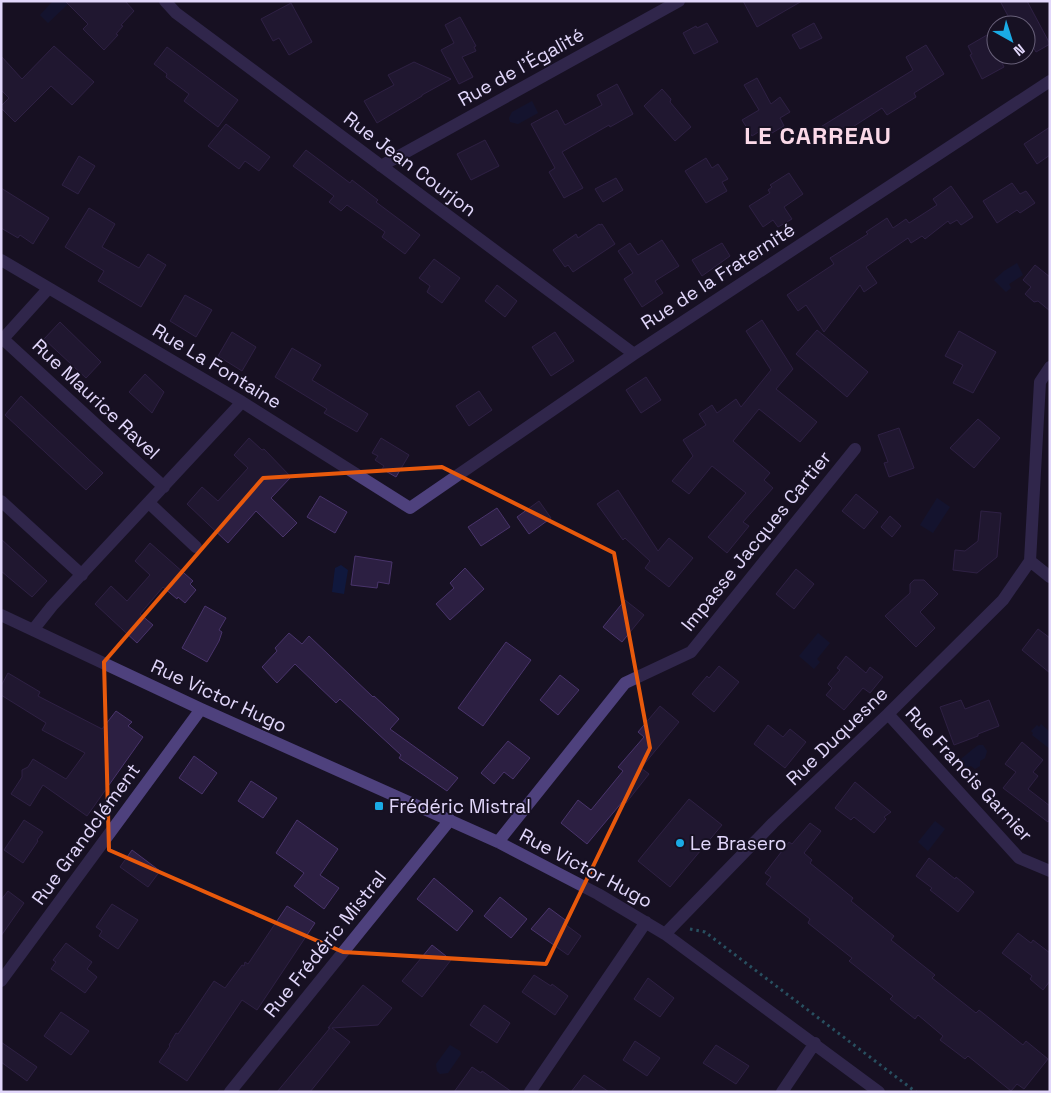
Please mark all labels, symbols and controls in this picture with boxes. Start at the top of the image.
north arrow [986,15,1036,65]
street label: Rue de l'Égalité [454,22,588,112]
text: N [1010,40,1028,60]
street label: Rue Jean Courjon [339,106,481,222]
district label: LE CARREAU [744,120,892,151]
street label: Rue de la Fraternité [636,217,800,335]
street label: Rue La Fontaine [148,318,286,414]
street label: Rue Maurice Ravel [27,333,165,465]
street label: Impasse Jacques Cartier [675,446,837,636]
street label: Rue Victor Hugo [147,654,291,738]
street label: Rue Duquesne [781,681,893,791]
street label: Rue Francis Garnier [900,701,1038,847]
street label: Rue Grandclément [26,758,146,910]
place label: Frédéric Mistral [389,794,531,819]
marker: Frédéric Mistral [373,800,385,812]
street label: Rue Victor Hugo [515,822,657,914]
place label: Le Brasero [690,831,787,856]
marker: Le Brasero [674,837,686,849]
street label: Rue Frédéric Mistral [258,866,392,1022]

